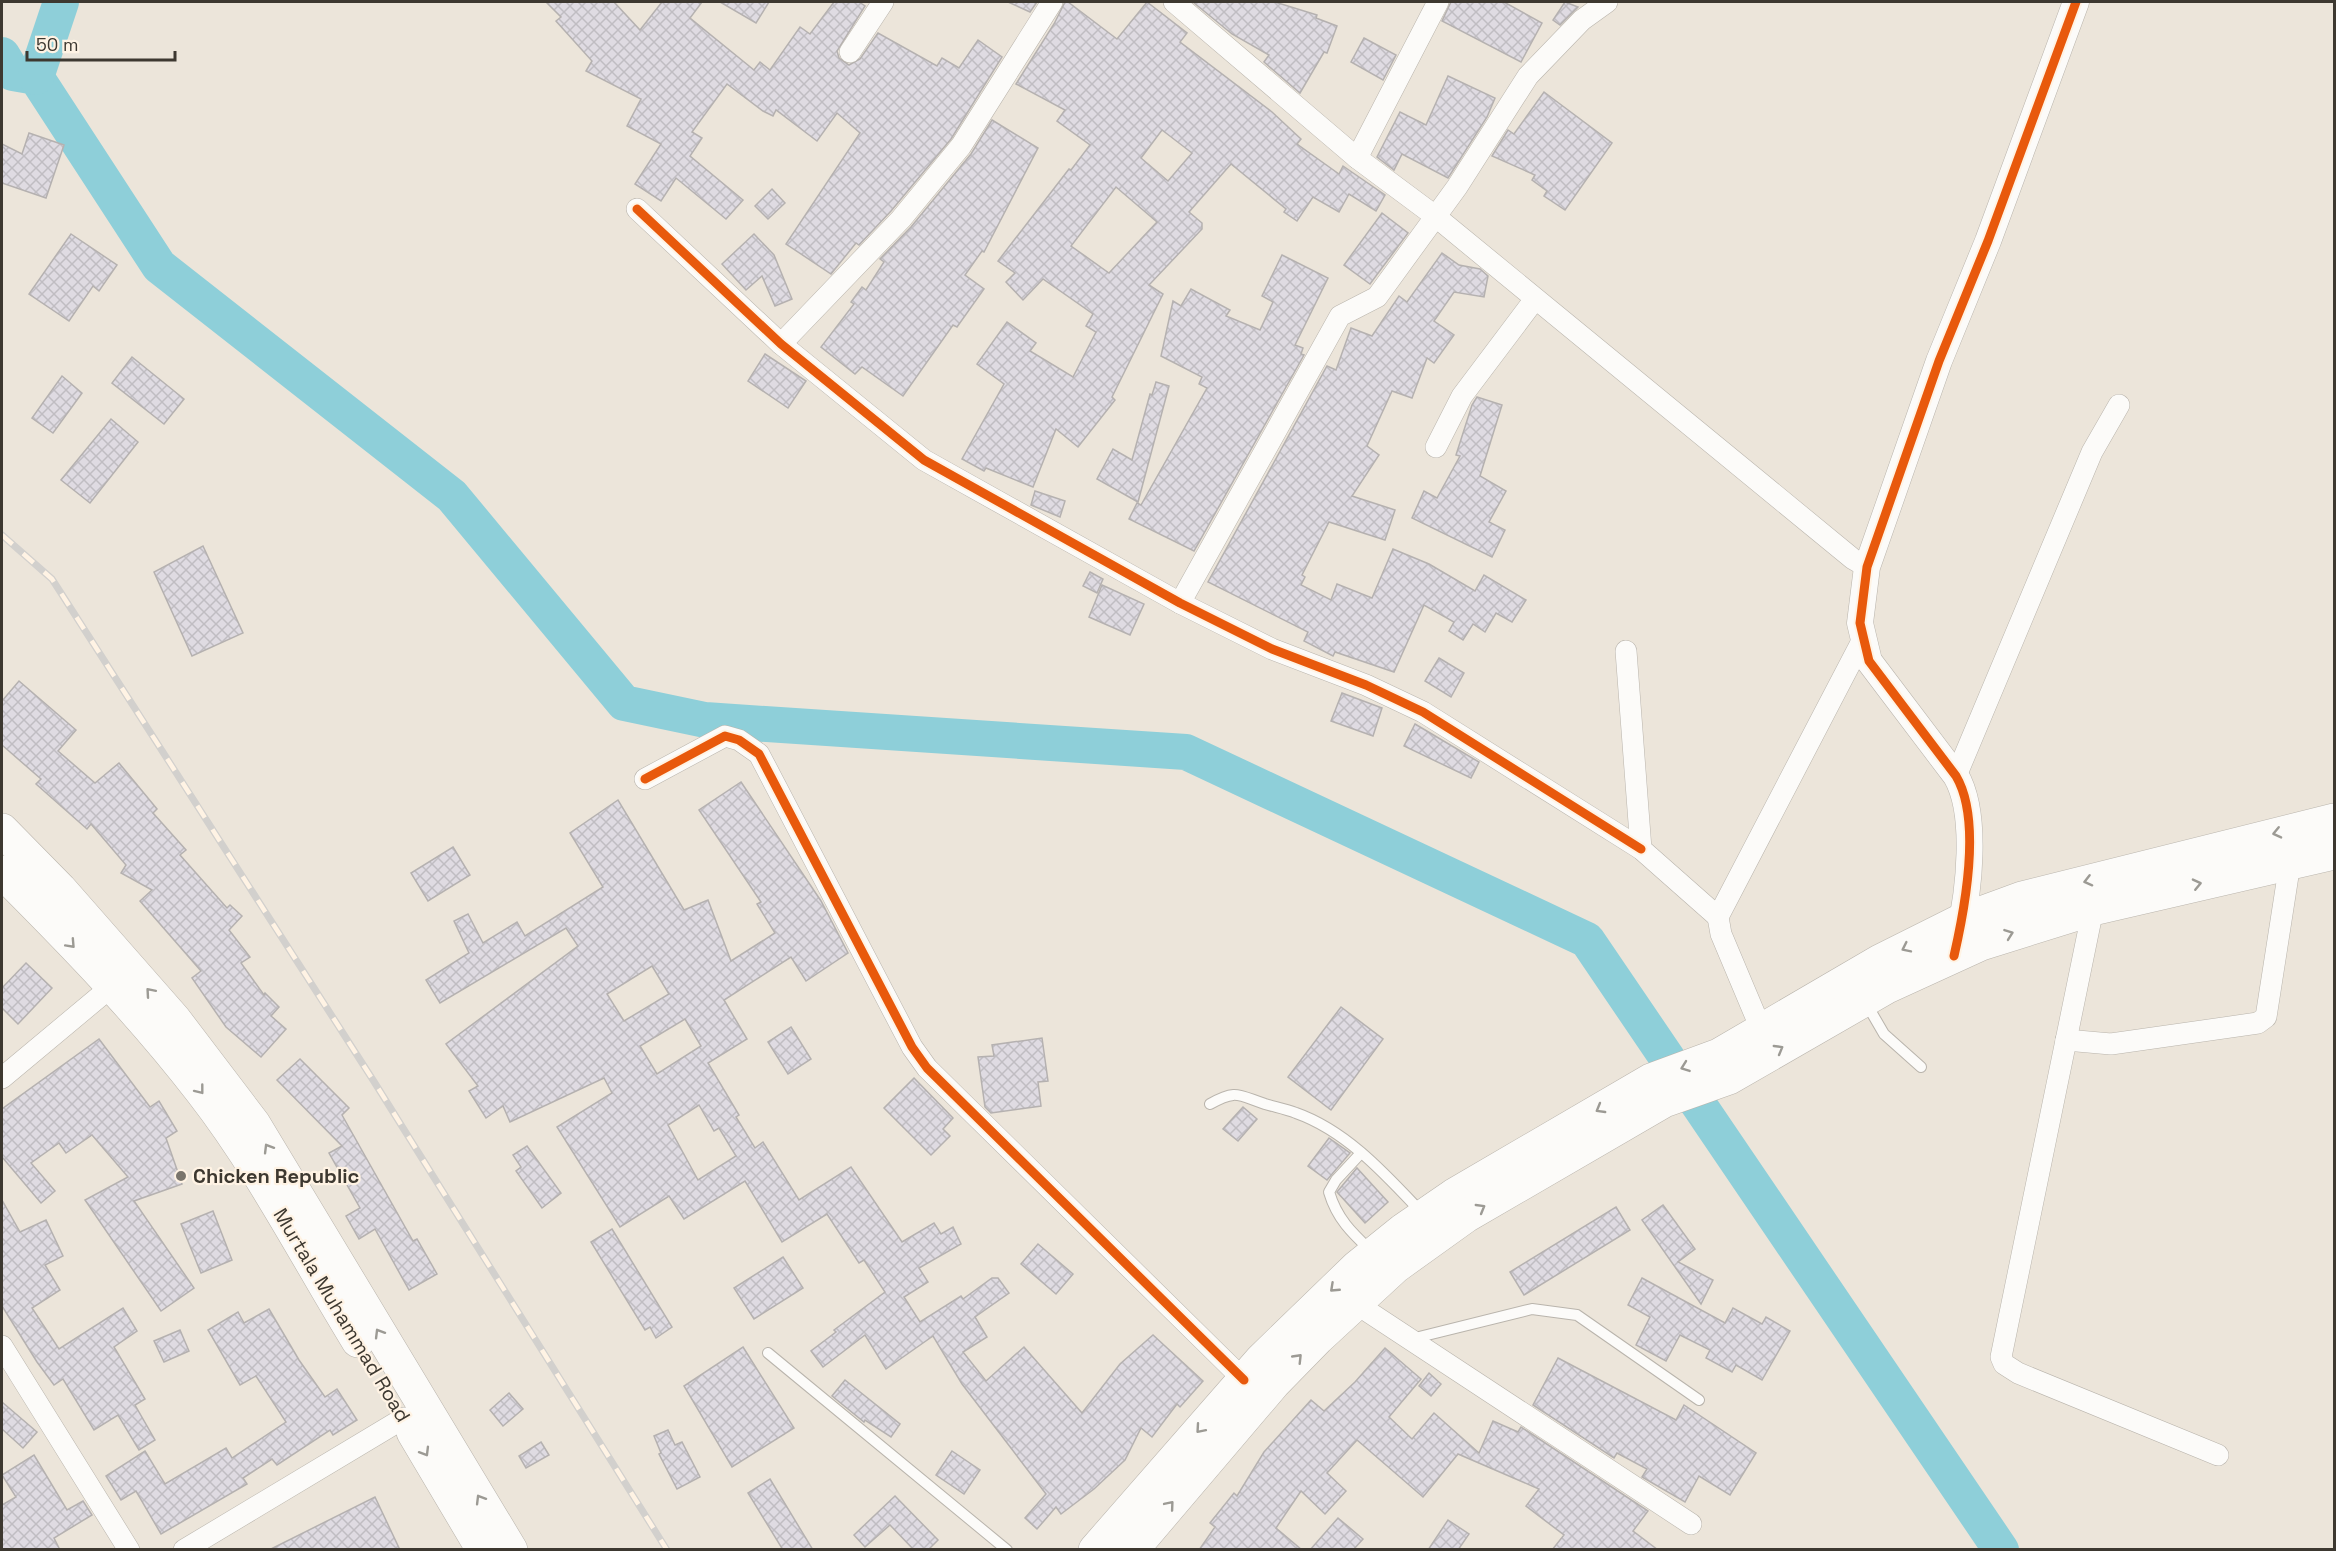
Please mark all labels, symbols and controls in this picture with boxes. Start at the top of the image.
scale bar [27,24,176,62]
text: 50 m [36,33,78,56]
one-way arrow [2273,826,2283,839]
one-way arrow [2084,873,2094,886]
one-way arrow [2192,879,2202,892]
one-way arrow [2003,928,2014,941]
one-way arrow [64,937,75,948]
one-way arrow [1901,940,1912,952]
one-way arrow [147,988,158,999]
one-way arrow [1773,1045,1783,1056]
one-way arrow [1680,1060,1690,1073]
one-way arrow [193,1084,204,1095]
one-way arrow [1596,1102,1606,1114]
one-way arrow [264,1144,275,1154]
place label: Chicken Republic [193,1163,360,1189]
marker: Chicken Republic [174,1169,188,1183]
street label: Murtala Muhammad Road [268,1203,416,1427]
one-way arrow [1474,1204,1485,1215]
one-way arrow [1331,1281,1341,1292]
one-way arrow [375,1329,387,1339]
one-way arrow [1291,1354,1302,1365]
one-way arrow [1197,1422,1208,1433]
one-way arrow [417,1446,429,1456]
one-way arrow [477,1495,488,1506]
one-way arrow [1163,1501,1174,1512]

